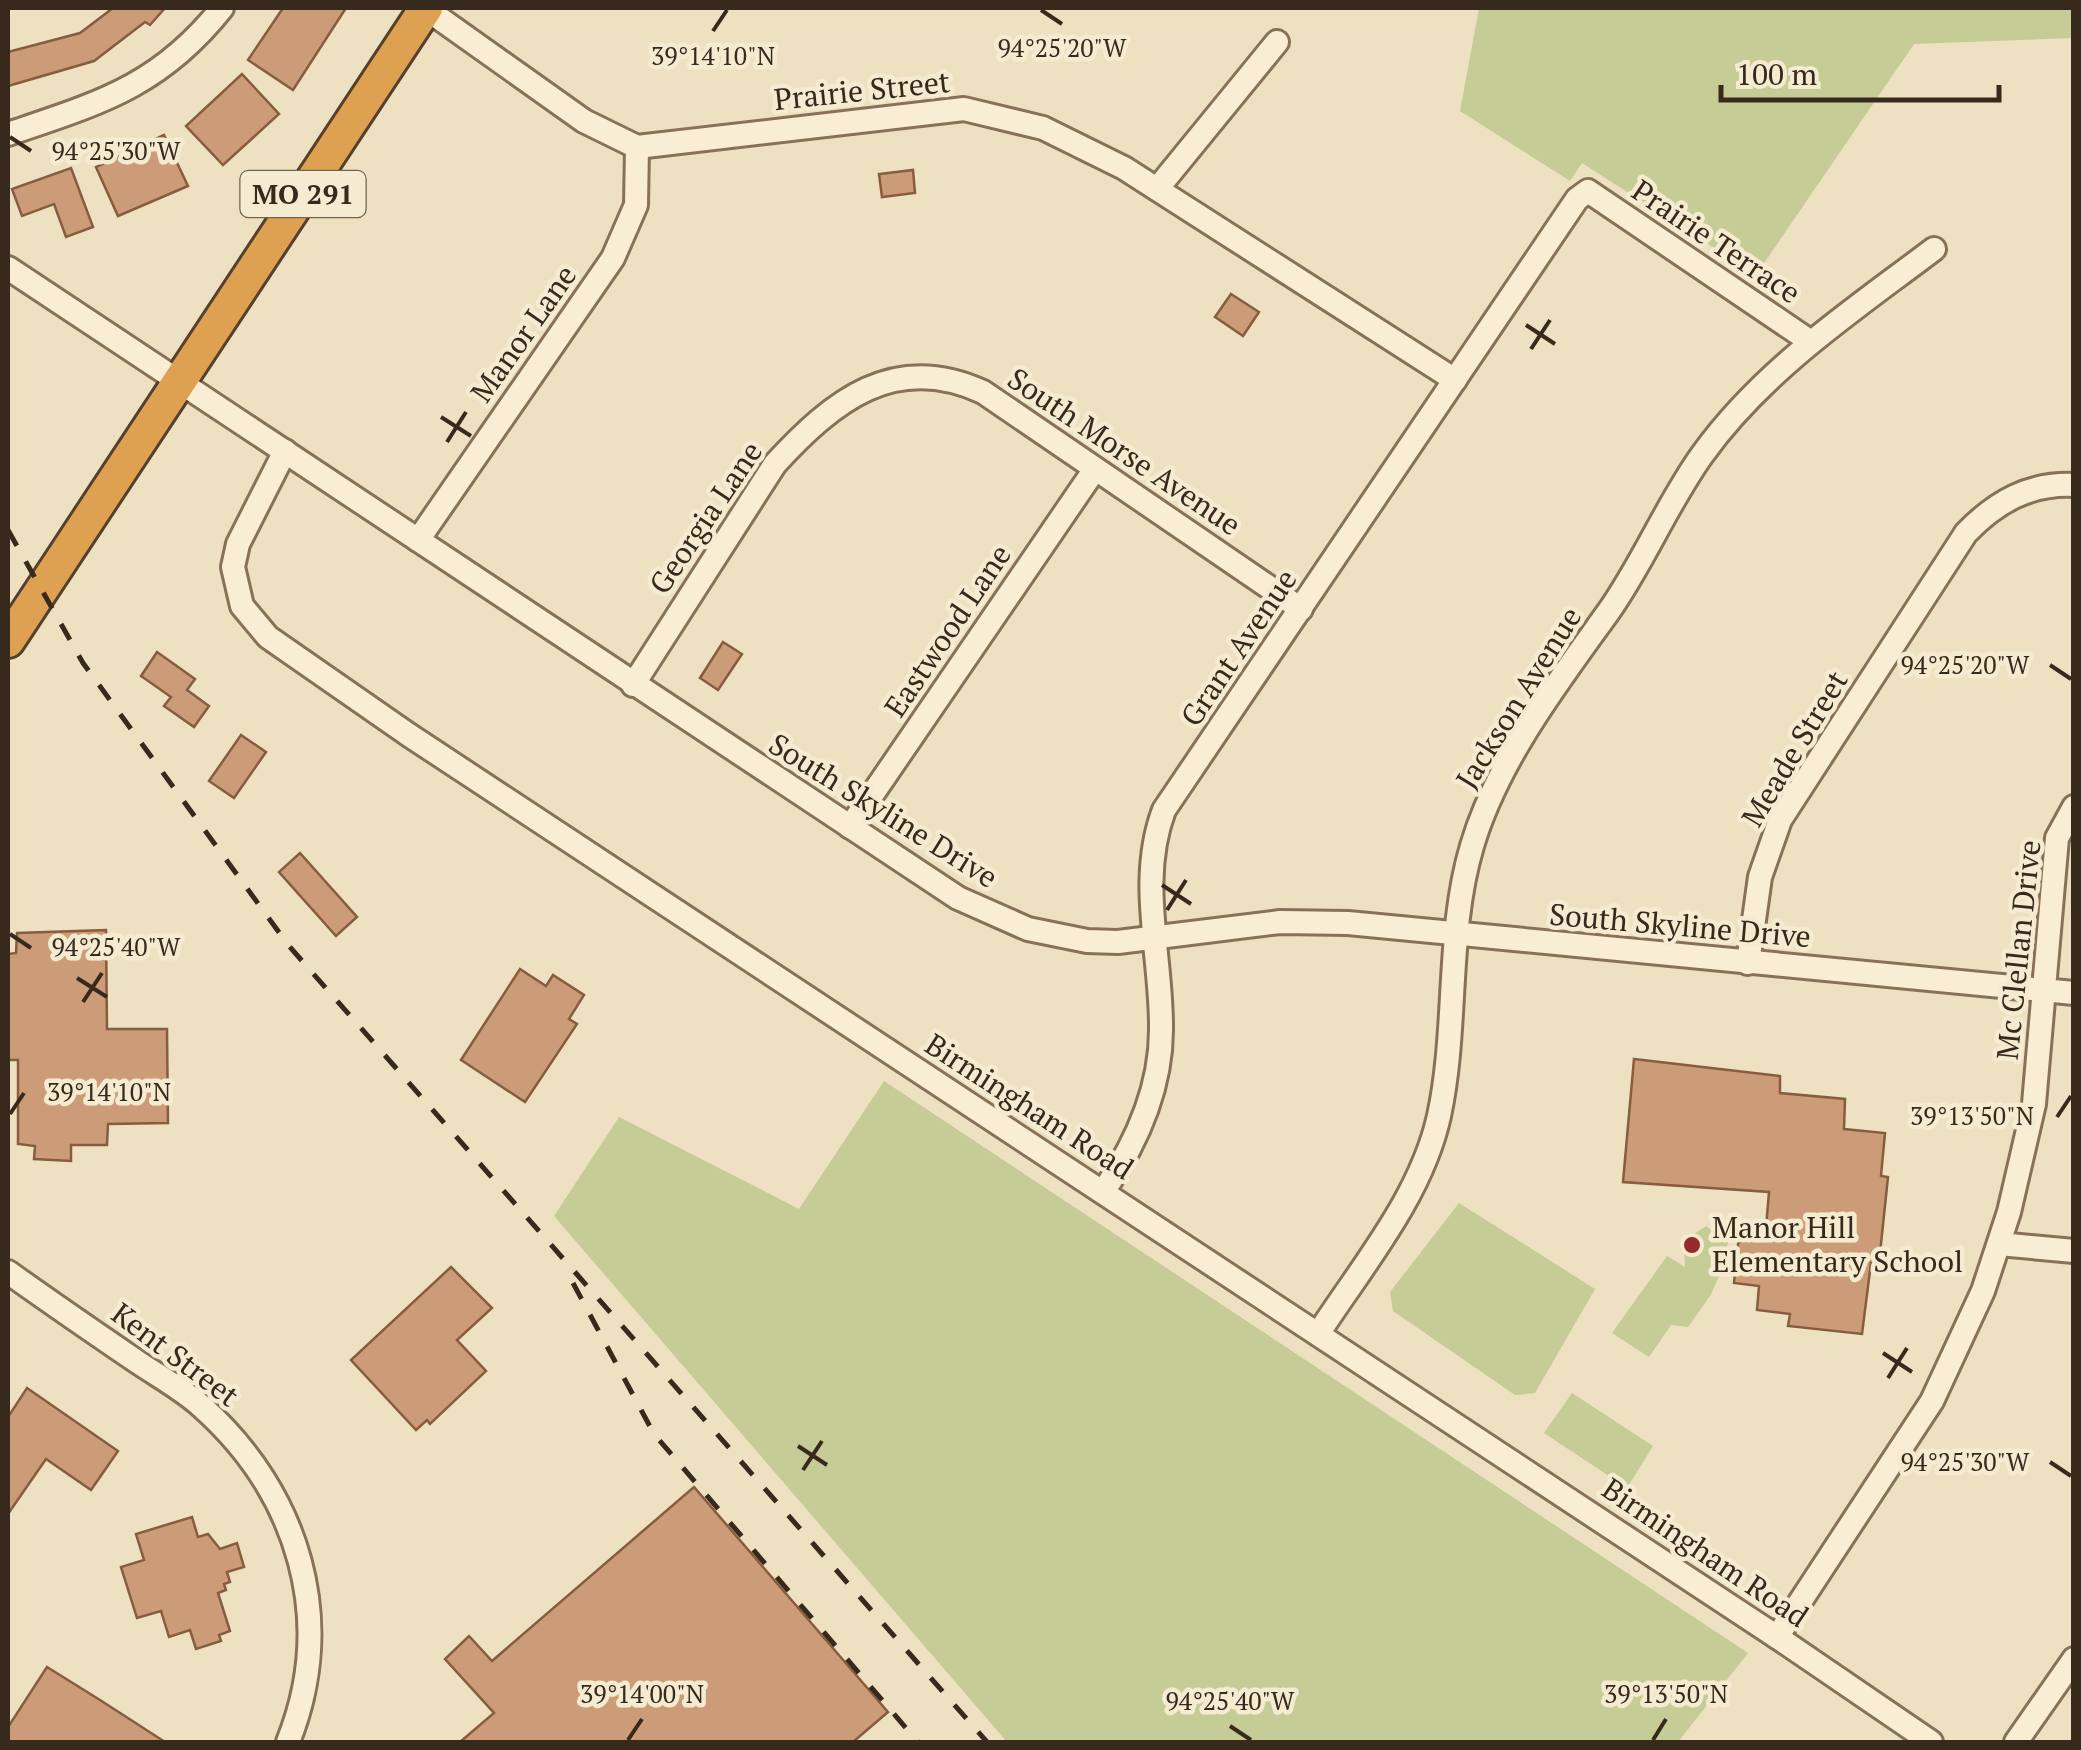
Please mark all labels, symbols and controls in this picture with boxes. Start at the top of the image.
text: 94°25'20"W [998,31,1127,64]
text: 39°14'10"N [651,39,775,72]
scale bar [1721,40,1998,102]
text: 100 m [1736,54,1817,94]
street label: Prairie Street [772,61,952,119]
text: 94°25'30"W [52,134,181,167]
street label: Prairie Terrace [1625,170,1809,312]
road number: MO 291 [240,171,366,217]
street label: Manor Lane [461,257,585,410]
street label: South Morse Avenue [1000,358,1249,544]
street label: Georgia Lane [639,433,771,601]
street label: Eastwood Lane [875,536,1020,724]
street label: Grant Avenue [1171,561,1305,734]
street label: Jackson Avenue [1446,599,1590,796]
text: 94°25'20"W [1901,648,2030,681]
street label: Meade Street [1732,663,1856,834]
street label: South Skyline Drive [762,724,1005,897]
street label: Mc Clellan Drive [1987,838,2049,1062]
street label: South Skyline Drive [1548,894,1813,956]
text: 94°25'40"W [52,930,181,963]
street label: Birmingham Road [918,1024,1141,1188]
text: 39°14'10"N [47,1075,171,1108]
text: 39°13'50"N [1910,1099,2034,1132]
place label: Manor Hill Elementary School [1712,1207,1963,1281]
marker: Manor Hill Elementary School [1681,1234,1703,1256]
street label: Kent Street [104,1293,247,1415]
text: 94°25'30"W [1901,1445,2030,1478]
street label: Birmingham Road [1595,1468,1816,1636]
text: 39°14'00"N [580,1677,704,1710]
text: 39°13'50"N [1604,1677,1728,1710]
text: 94°25'40"W [1166,1684,1295,1717]

